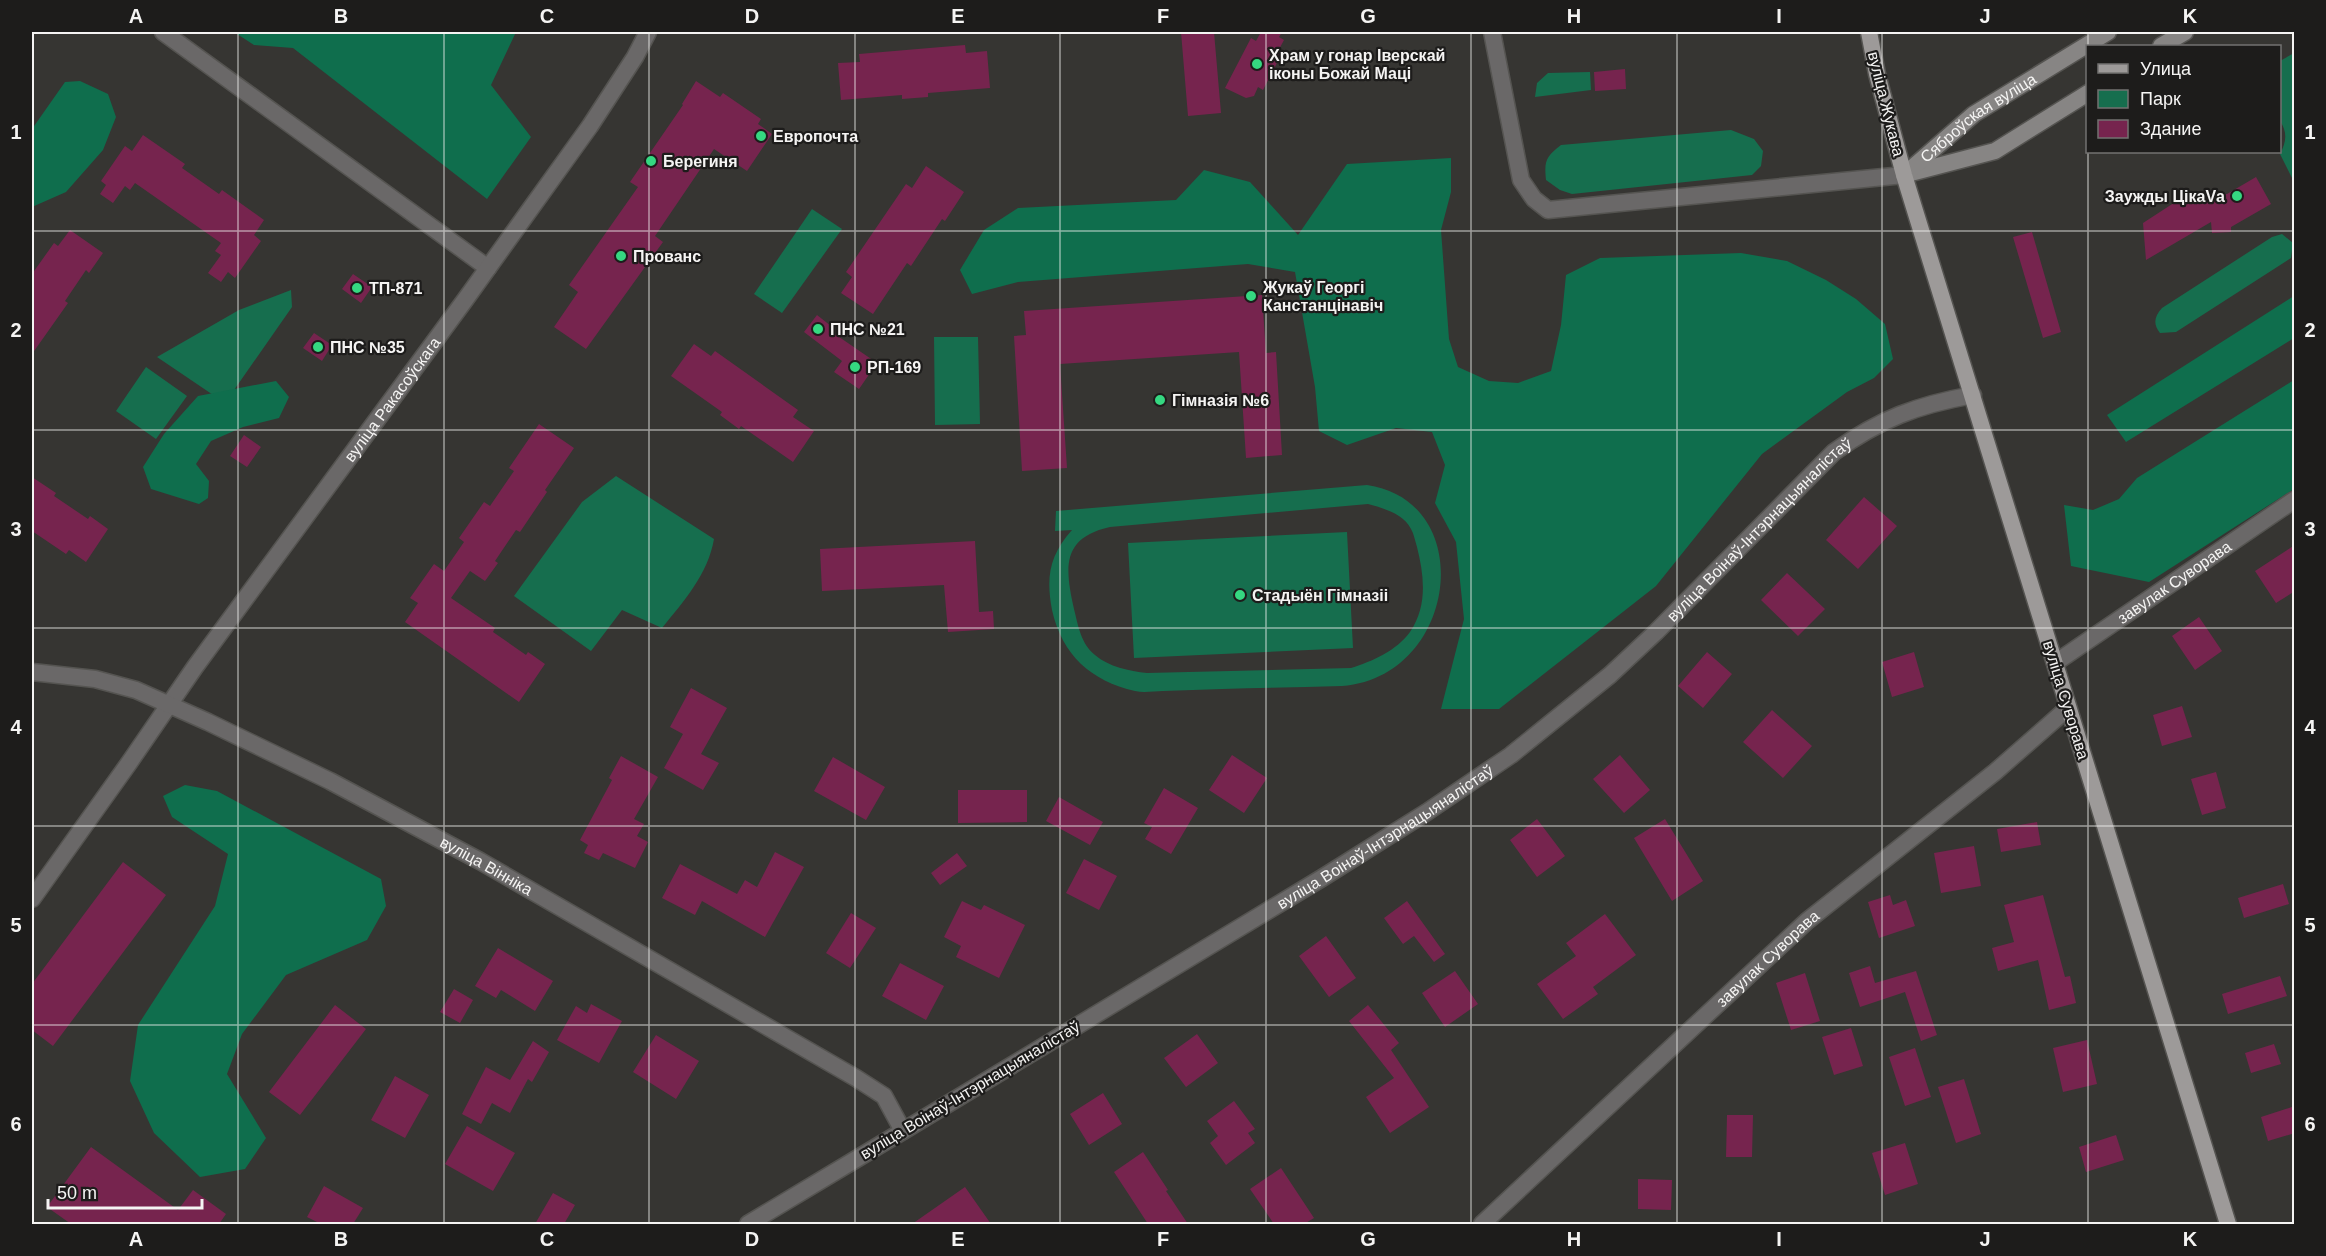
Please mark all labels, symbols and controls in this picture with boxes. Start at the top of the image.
text: A [129,5,143,27]
text: B [334,5,348,27]
text: C [540,5,554,27]
text: D [745,5,759,27]
text: E [951,5,965,27]
text: F [1157,5,1169,27]
text: G [1360,5,1376,27]
text: H [1567,5,1581,27]
text: I [1776,5,1782,27]
text: J [1979,5,1991,27]
text: K [2183,5,2198,27]
legend [2086,45,2281,153]
place label: Храм у гонар Іверскай іконы Божай Маці [1269,47,1445,82]
street label: вуліца Жукава [1865,50,1907,158]
marker: Храм у гонар Іверскай іконы Божай Маці [1250,57,1264,71]
text: Улица [2140,59,2192,79]
street label: Сяброўская вуліца [1917,70,2039,165]
text: Парк [2140,89,2181,109]
text: Здание [2140,119,2201,139]
text: 1 [10,121,22,143]
text: 1 [2304,121,2316,143]
place label: Европочта [773,128,858,145]
marker: Европочта [754,129,768,143]
place label: Берегиня [663,153,738,170]
marker: Берегиня [644,154,658,168]
place label: Заужды ЦікаVа [2105,188,2225,205]
marker: Заужды ЦікаVа [2230,189,2244,203]
place label: Прованс [633,248,701,265]
marker: Прованс [614,249,628,263]
place label: Жукаў Георгі Канстанцінавіч [1262,279,1383,314]
place label: ТП-871 [369,280,422,297]
marker: ТП-871 [350,281,364,295]
marker: Жукаў Георгі Канстанцінавіч [1244,289,1258,303]
text: 2 [10,319,22,341]
text: 2 [2304,319,2316,341]
place label: ПНС №21 [830,321,905,338]
marker: ПНС №21 [811,322,825,336]
street label: вуліца Ракасоўскага [341,334,443,465]
place label: ПНС №35 [330,339,405,356]
marker: ПНС №35 [311,340,325,354]
place label: РП-169 [867,359,921,376]
marker: РП-169 [848,360,862,374]
place label: Гімназія №6 [1172,392,1269,409]
marker: Гімназія №6 [1153,393,1167,407]
street label: вуліца Воінаў-Інтэрнацыяналістаў [1663,434,1854,625]
text: 3 [10,518,22,540]
text: 3 [2304,518,2316,540]
street label: завулак Суворава [2114,537,2234,627]
place label: Стадыён Гімназіі [1252,587,1388,604]
marker: Стадыён Гімназіі [1233,588,1247,602]
street label: вуліца Суворава [2040,639,2092,761]
text: 4 [10,716,22,738]
text: 4 [2304,716,2316,738]
street label: вуліца Воінаў-Інтэрнацыяналістаў [1274,761,1496,912]
street label: вуліца Вінніка [437,833,536,898]
street label: завулак Суворава [1713,907,1822,1010]
text: 5 [10,914,22,936]
text: 5 [2304,914,2316,936]
street label: вуліца Воінаў-Інтэрнацыяналістаў [857,1018,1083,1162]
text: 6 [10,1113,22,1135]
text: 6 [2304,1113,2316,1135]
scale bar [48,1172,202,1210]
text: 50 m [57,1183,97,1203]
text: A [129,1228,143,1250]
text: B [334,1228,348,1250]
text: C [540,1228,554,1250]
text: D [745,1228,759,1250]
text: E [951,1228,965,1250]
text: F [1157,1228,1169,1250]
text: G [1360,1228,1376,1250]
text: H [1567,1228,1581,1250]
text: I [1776,1228,1782,1250]
text: J [1979,1228,1991,1250]
text: K [2183,1228,2198,1250]

